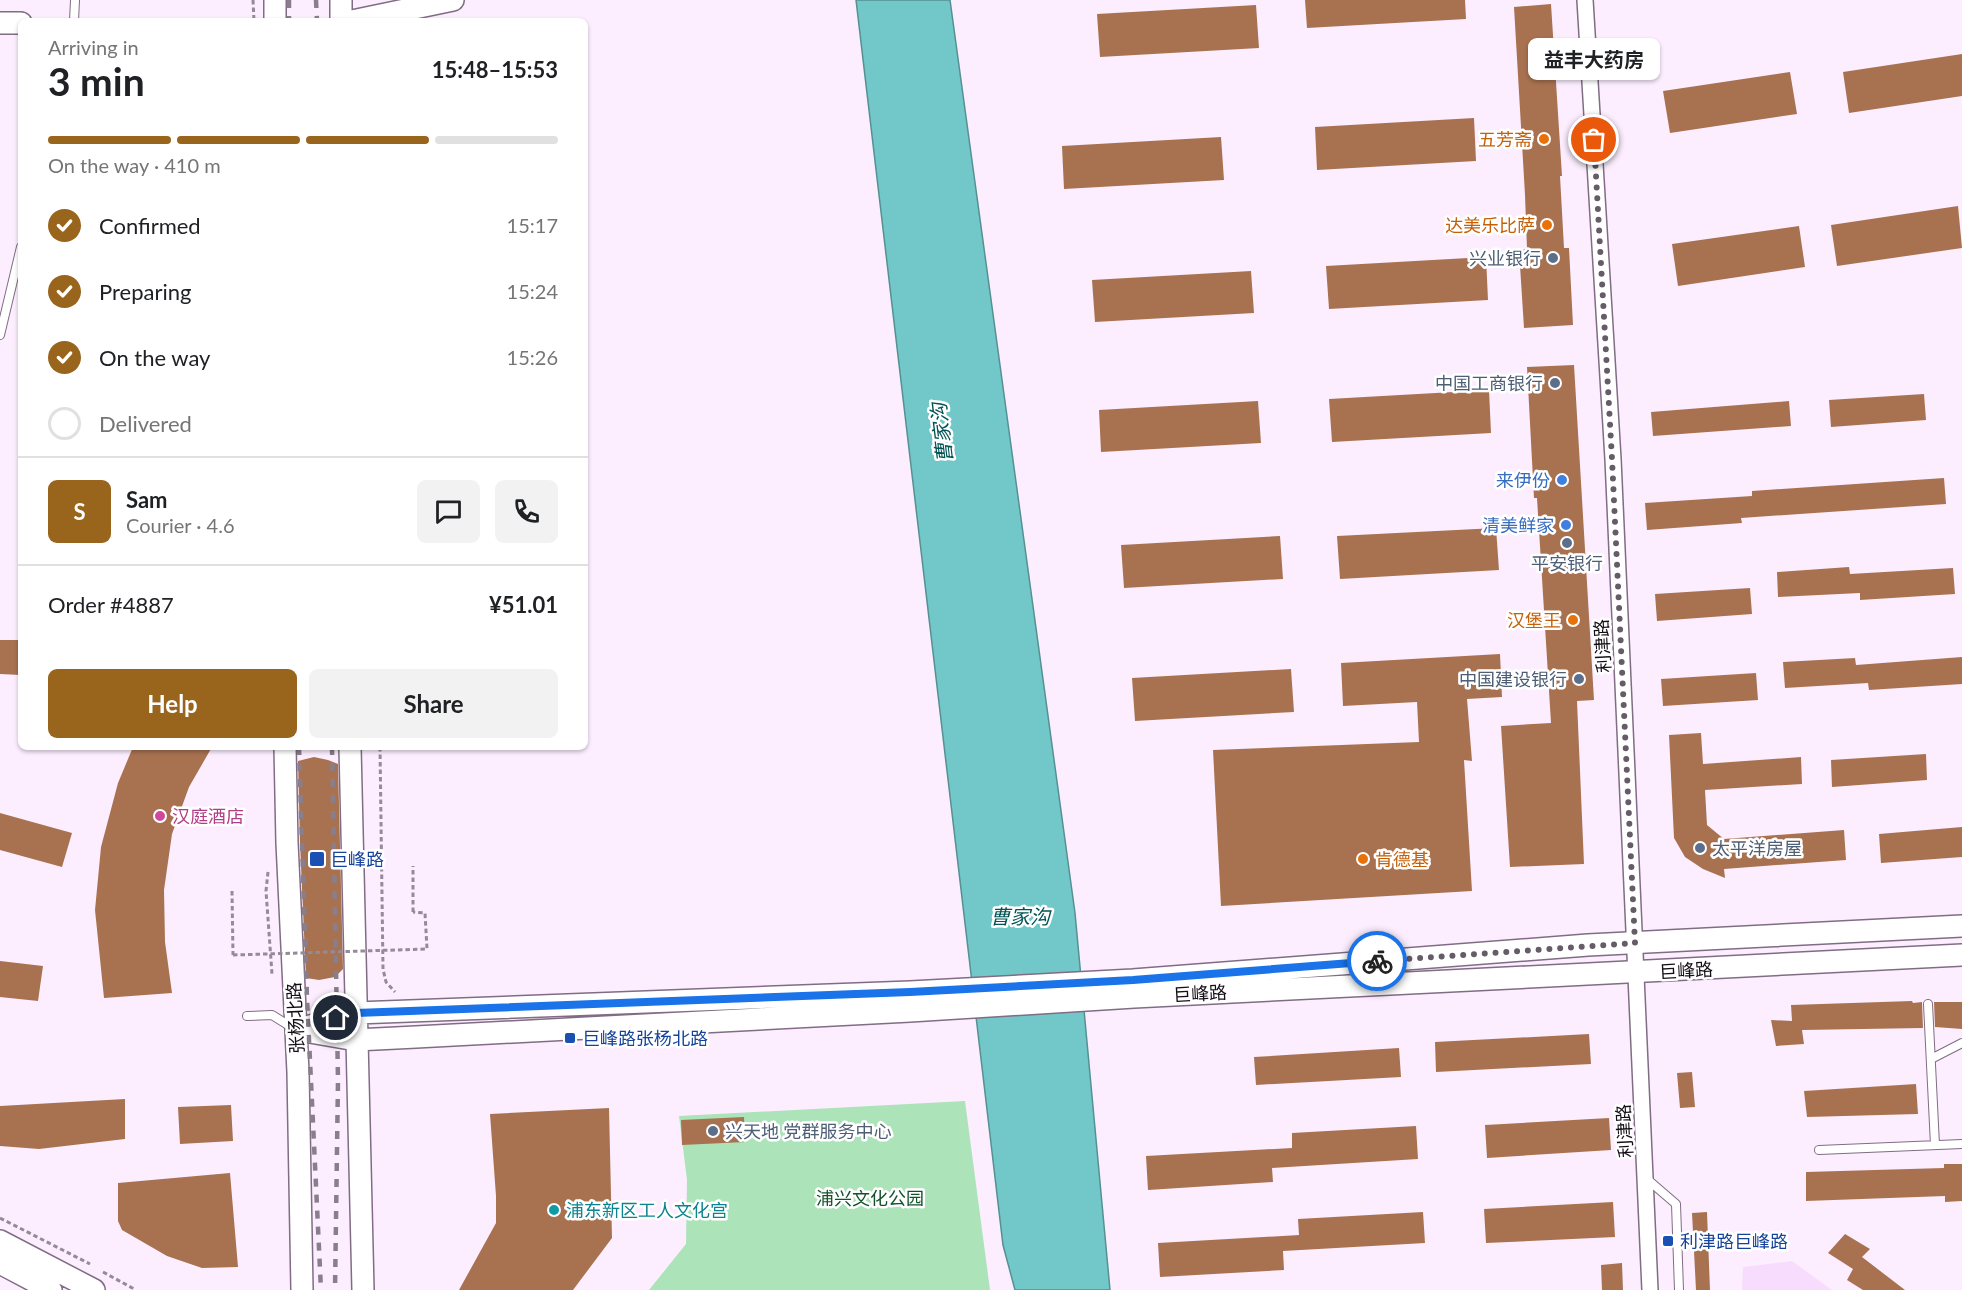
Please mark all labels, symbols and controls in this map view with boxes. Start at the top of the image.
text: Arriving in [48,35,139,59]
callout: 益丰大药房 [1528,38,1660,80]
text: 益丰大药房 [1544,47,1644,71]
text: 15:48–15:53 [432,56,558,83]
text: 3 min [48,58,145,104]
pin [1568,114,1619,165]
icon: bag [1577,123,1610,156]
place label: 五芳斋 [1478,128,1532,150]
marker: 五芳斋 [1537,132,1551,146]
text: On the way · 410 m [48,153,221,177]
icon: check [48,209,81,242]
text: Confirmed [99,212,201,239]
text: 15:17 [507,213,558,237]
place label: 达美乐比萨 [1445,214,1535,236]
marker: 达美乐比萨 [1540,218,1554,232]
place label: 兴业银行 [1469,247,1541,269]
marker: 兴业银行 [1546,251,1560,265]
icon: check [48,275,81,308]
text: Preparing [99,278,191,305]
text: 15:24 [507,279,558,303]
icon: check [48,341,81,374]
text: On the way [99,344,210,371]
text: 15:26 [507,345,558,369]
place label: 中国工商银行 [1435,372,1543,394]
marker: 中国工商银行 [1548,376,1562,390]
water label: 曹家沟 [925,400,957,464]
text: Delivered [99,410,192,437]
place label: 来伊份 [1496,469,1550,491]
marker: 来伊份 [1555,473,1569,487]
button: chat [417,480,480,543]
button: phone [495,480,558,543]
text: Sam [126,486,168,513]
text: S [73,498,86,525]
text: Courier · 4.6 [126,513,235,537]
place label: 清美鲜家 [1482,514,1554,536]
marker: 清美鲜家 [1559,518,1573,532]
marker: 平安银行 [1560,536,1574,550]
place label: 平安银行 [1531,552,1603,574]
text: Order #4887 [48,591,174,618]
text: ¥51.01 [489,591,558,618]
place label: 汉堡王 [1507,609,1561,631]
marker: 汉堡王 [1566,613,1580,627]
street label: 利津路 [1590,618,1614,674]
place label: 中国建设银行 [1459,668,1567,690]
button: Help [48,669,297,738]
button: Share [309,669,558,738]
marker: 中国建设银行 [1572,672,1586,686]
place label: 汉庭酒店 [172,805,244,827]
marker: 汉庭酒店 [153,809,167,823]
place label: 太平洋房屋 [1712,837,1802,859]
marker: 太平洋房屋 [1693,841,1707,855]
place label: 巨峰路 [330,848,384,870]
place label: 肯德基 [1375,848,1429,870]
marker: 巨峰路 [308,850,326,868]
marker: 肯德基 [1356,852,1370,866]
water label: 曹家沟 [990,904,1052,928]
courier [1347,931,1407,991]
icon: bike [1361,945,1394,978]
street label: 巨峰路 [1658,958,1714,982]
street label: 张杨北路 [282,981,308,1055]
street label: 巨峰路 [1172,981,1228,1005]
pin [310,992,361,1043]
icon: home [319,1001,352,1034]
place label: 巨峰路张杨北路 [582,1027,708,1049]
marker: 巨峰路张杨北路 [563,1031,577,1045]
street label: 利津路 [1612,1103,1636,1159]
place label: 兴天地 党群服务中心 [725,1120,892,1142]
marker: 兴天地 党群服务中心 [706,1124,720,1138]
park label: 浦兴文化公园 [816,1187,924,1209]
place label: 浦东新区工人文化宫 [566,1199,728,1221]
marker: 浦东新区工人文化宫 [547,1203,561,1217]
place label: 利津路巨峰路 [1680,1230,1788,1252]
marker: 利津路巨峰路 [1661,1234,1675,1248]

